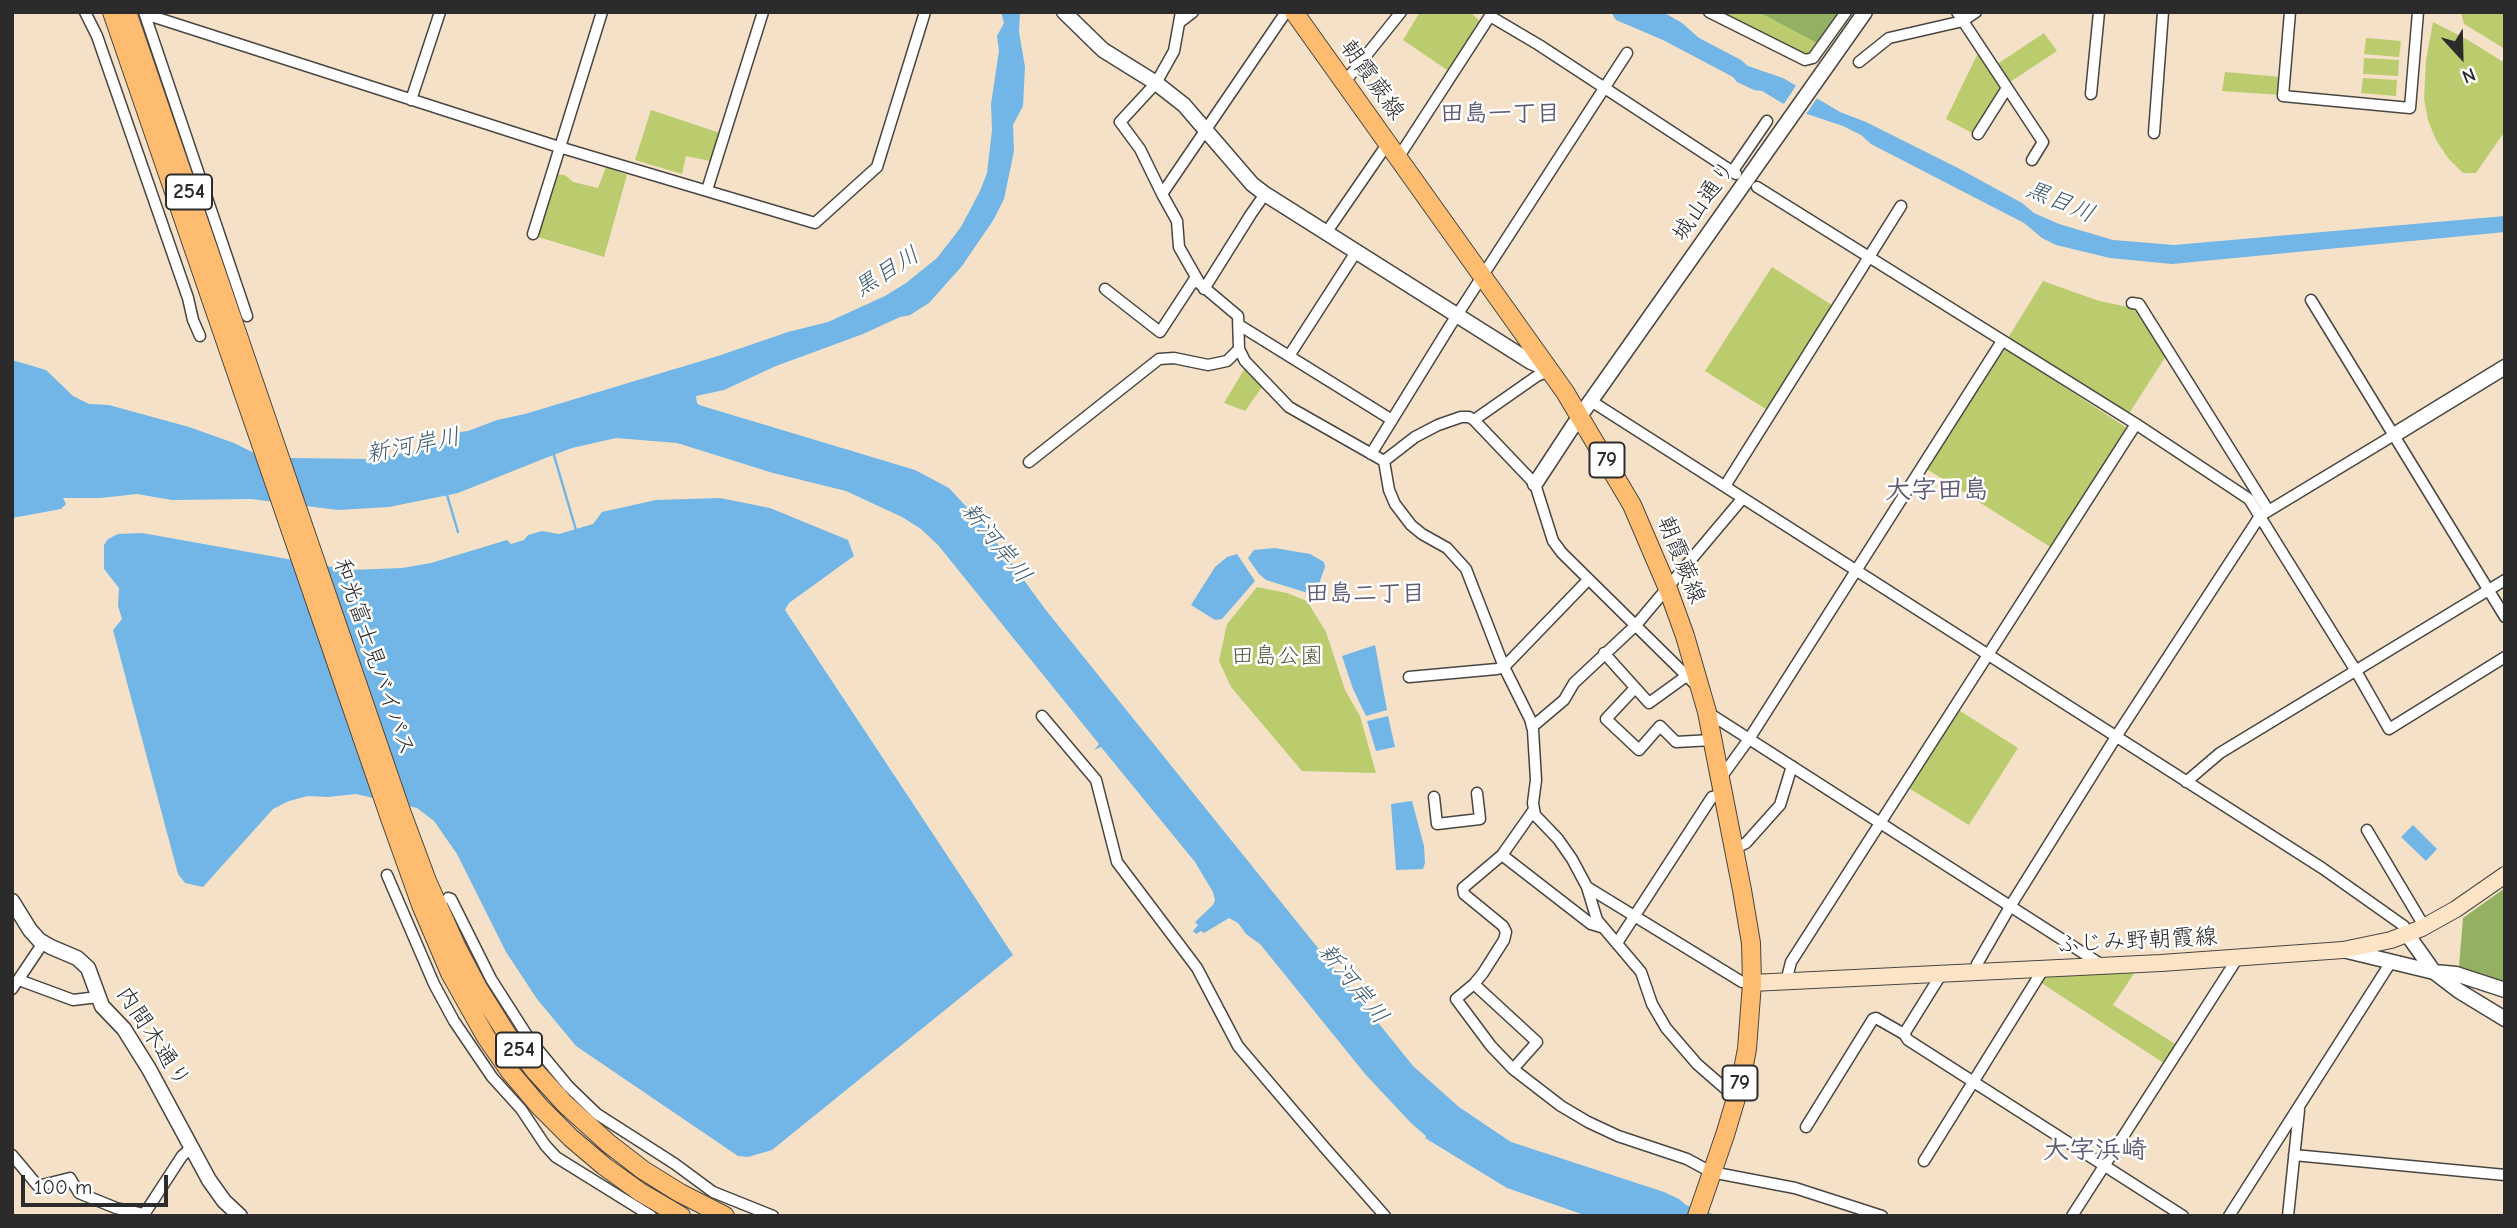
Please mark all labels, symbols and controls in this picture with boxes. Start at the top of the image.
north arrow [2426,21,2496,91]
street label: 朝霞蕨線 [1334,35,1410,125]
text: N [2459,63,2479,88]
district label: 田島一丁目 [1440,100,1560,128]
street label: 城山通り [1666,155,1742,247]
road number: 254 [166,174,212,210]
water label: 黒目川 [2021,175,2099,229]
water label: 黒目川 [849,241,925,303]
water label: 新河岸川 [363,423,463,469]
road number: 79 [1590,442,1624,477]
district label: 大字田島 [1885,475,1989,507]
water label: 新河岸川 [955,497,1037,589]
street label: 朝霞蕨線 [1651,512,1711,608]
street label: 和光富士見バイパス [327,555,421,759]
district label: 田島二丁目 [1305,580,1425,608]
park label: 田島公園 [1231,642,1323,670]
street label: ふじみ野朝霞線 [2056,923,2218,959]
water label: 新河岸川 [1312,938,1394,1030]
street label: 内間木通り [110,981,196,1093]
road number: 254 [496,1032,542,1068]
road number: 79 [1722,1066,1758,1100]
district label: 大字浜崎 [2043,1135,2147,1167]
scale bar [24,1162,172,1206]
text: 100 m [34,1175,92,1199]

